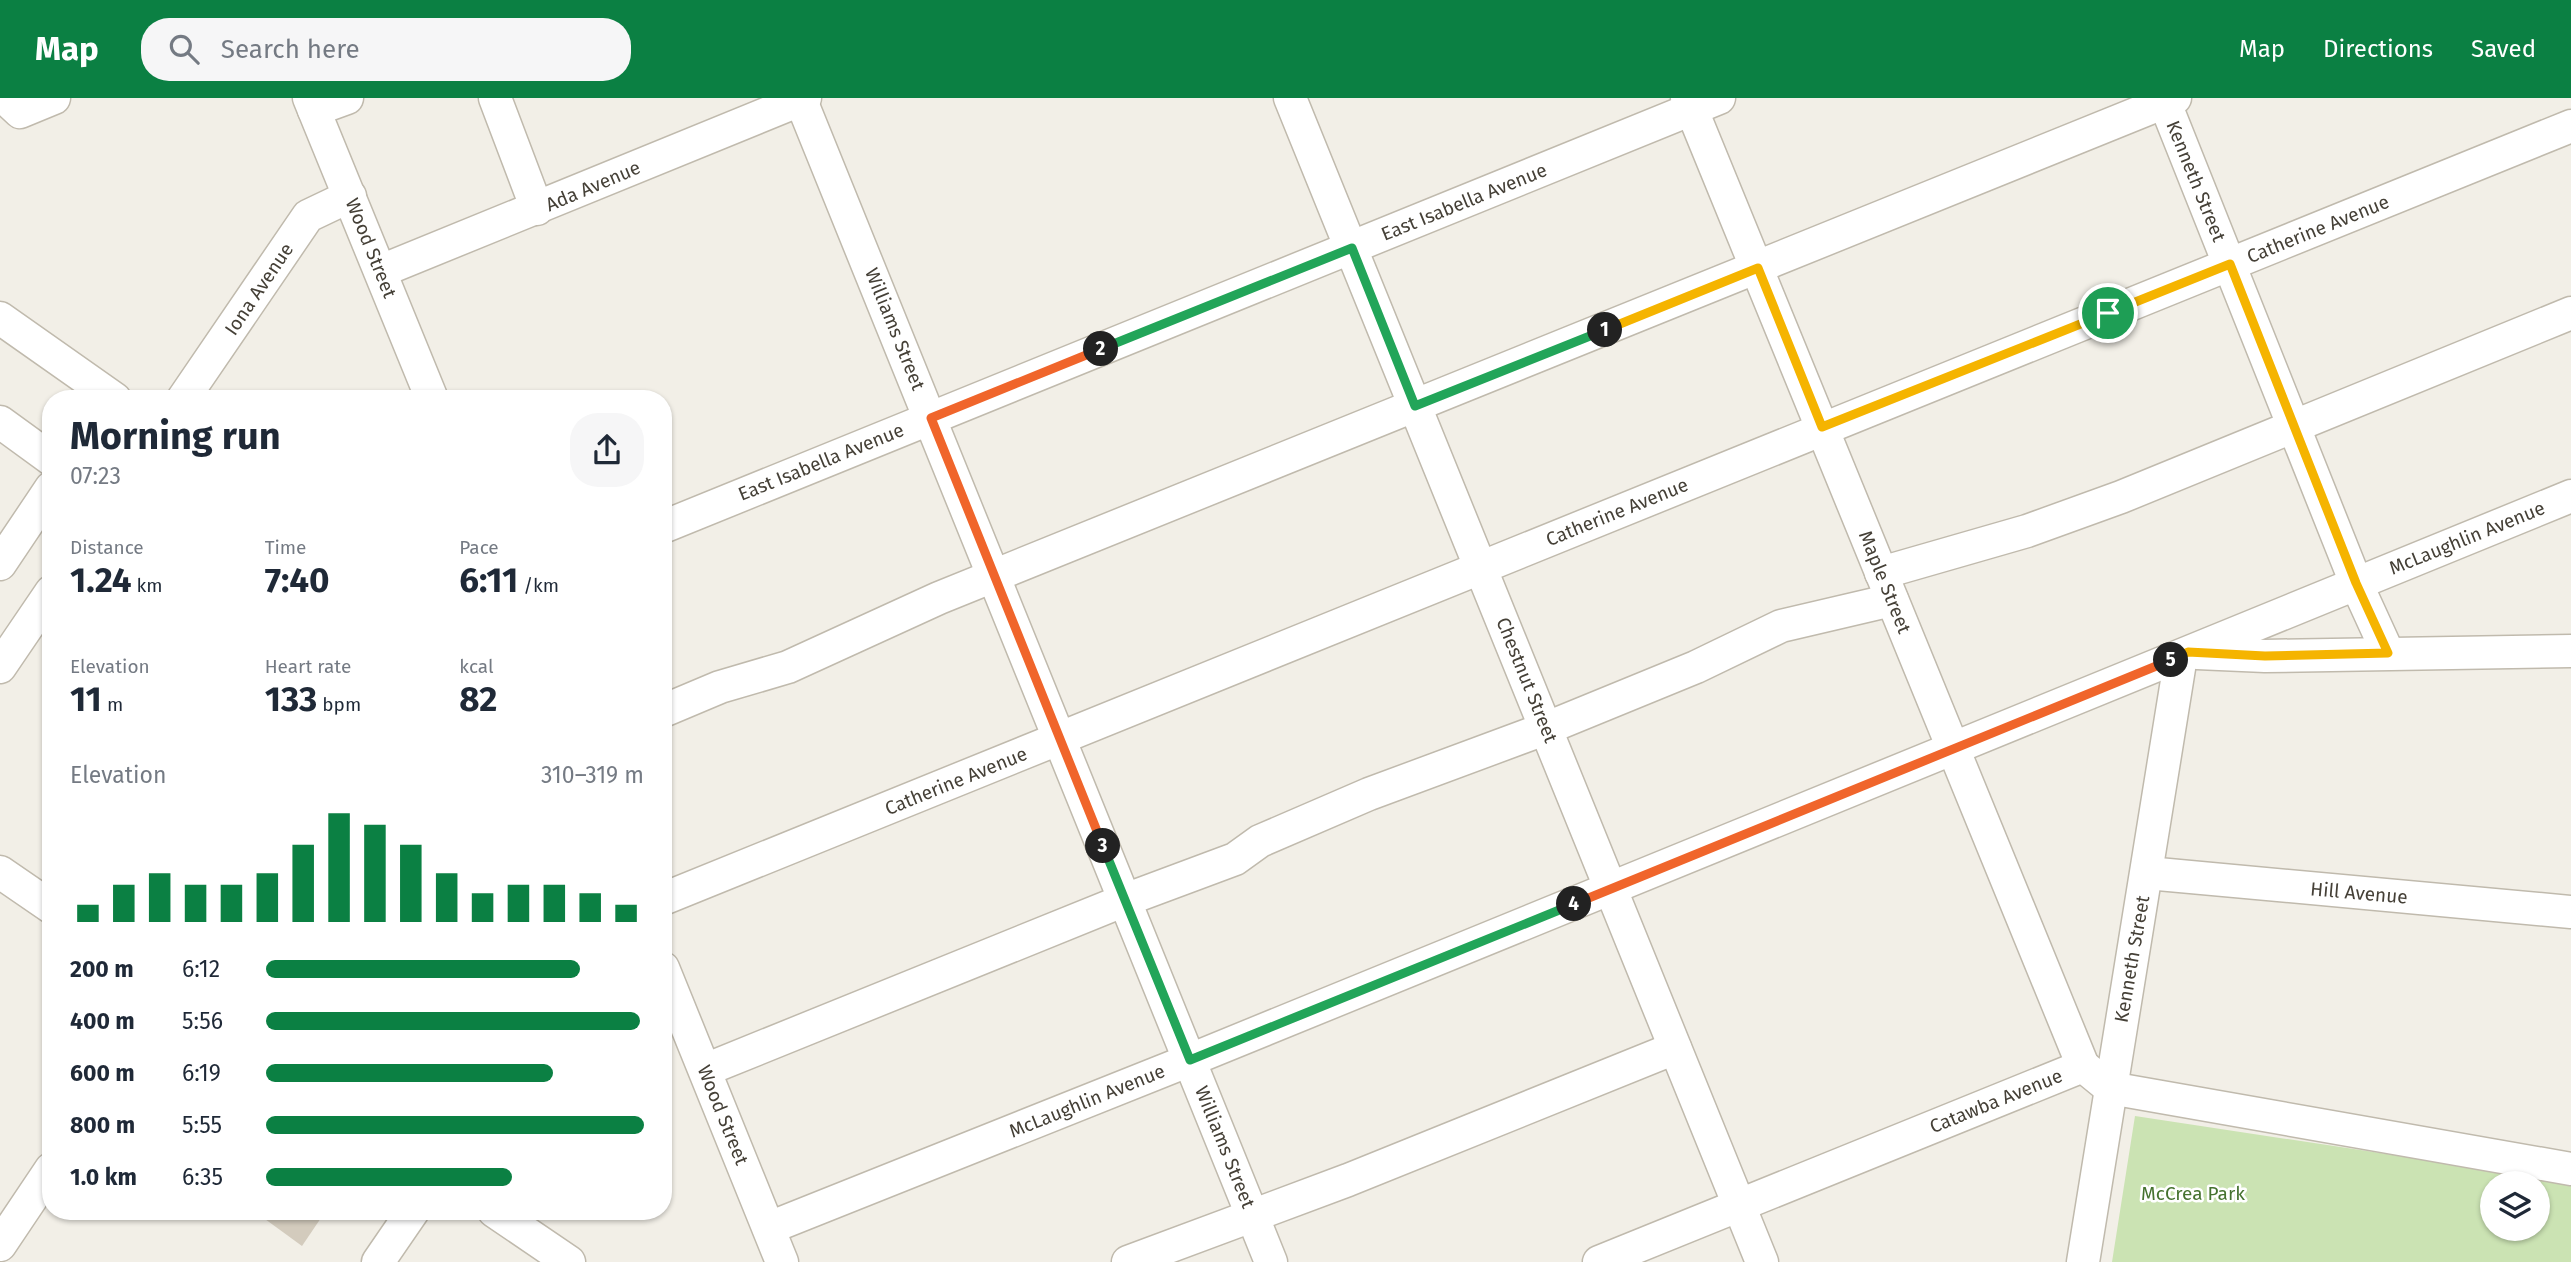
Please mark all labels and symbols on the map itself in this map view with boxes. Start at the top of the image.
street label: Kenneth Street [2161,117,2231,245]
street label: Ada Avenue [542,156,644,216]
street label: East Isabella Avenue [1378,158,1550,246]
street label: Catherine Avenue [2243,190,2393,268]
street label: Wood Street [341,195,402,301]
street label: Iona Avenue [220,239,298,339]
street label: Williams Street [860,265,930,394]
pin [2078,283,2138,343]
pin: 1 [1588,313,1622,348]
pin: 2 [1084,331,1118,366]
street label: East Isabella Avenue [735,418,907,506]
street label: Catherine Avenue [1542,473,1692,551]
street label: McLaughlin Avenue [2386,496,2548,580]
street label: Maple Street [1854,527,1916,637]
street label: Chestnut Street [1491,614,1563,746]
pin: 5 [2154,642,2188,678]
street label: Catherine Avenue [881,742,1031,820]
pin: 3 [1086,828,1120,864]
street label: Hill Avenue [2309,877,2409,909]
pin: 4 [1556,886,1592,922]
street label: Kenneth Street [2110,894,2155,1024]
street label: McLaughlin Avenue [1006,1059,1168,1143]
street label: Wood Street [693,1062,754,1168]
street label: Catawba Avenue [1926,1064,2066,1138]
street label: Williams Street [1190,1083,1260,1212]
park label: McCrea Park [2141,1182,2245,1205]

